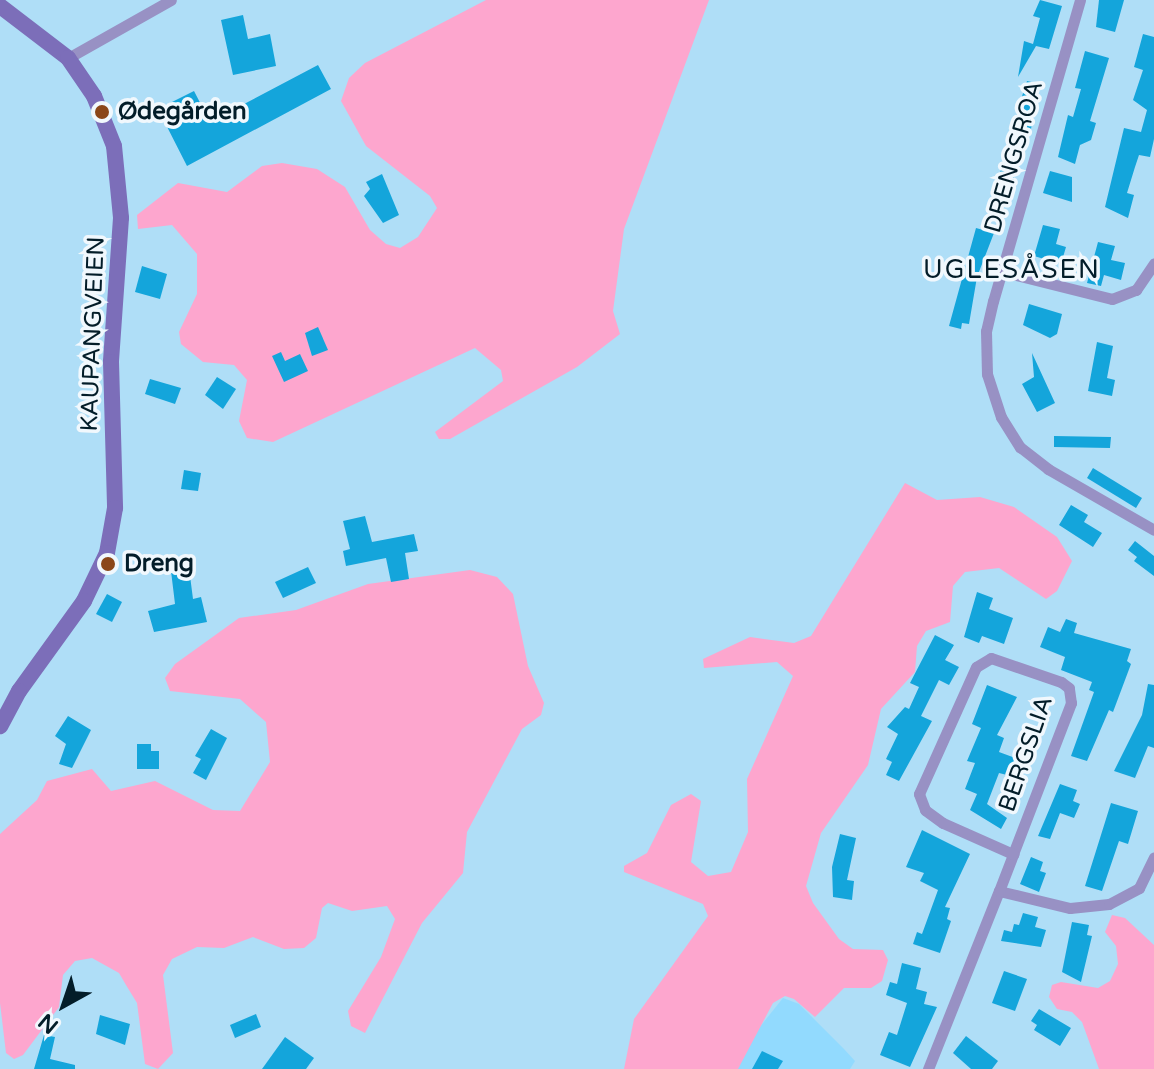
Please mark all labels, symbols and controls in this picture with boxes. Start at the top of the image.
street label: DRENGSROA [979,78,1049,236]
place label: Ødegården [118,98,247,126]
marker: Ødegården [93,103,111,121]
street label: KAUPANGVEIEN [75,236,111,432]
district label: UGLESÅSEN [923,254,1101,286]
place label: Dreng [124,550,194,578]
marker: Dreng [99,555,117,573]
street label: BERGSLIA [993,692,1059,816]
north arrow [24,965,104,1045]
text: N [33,1008,64,1039]

